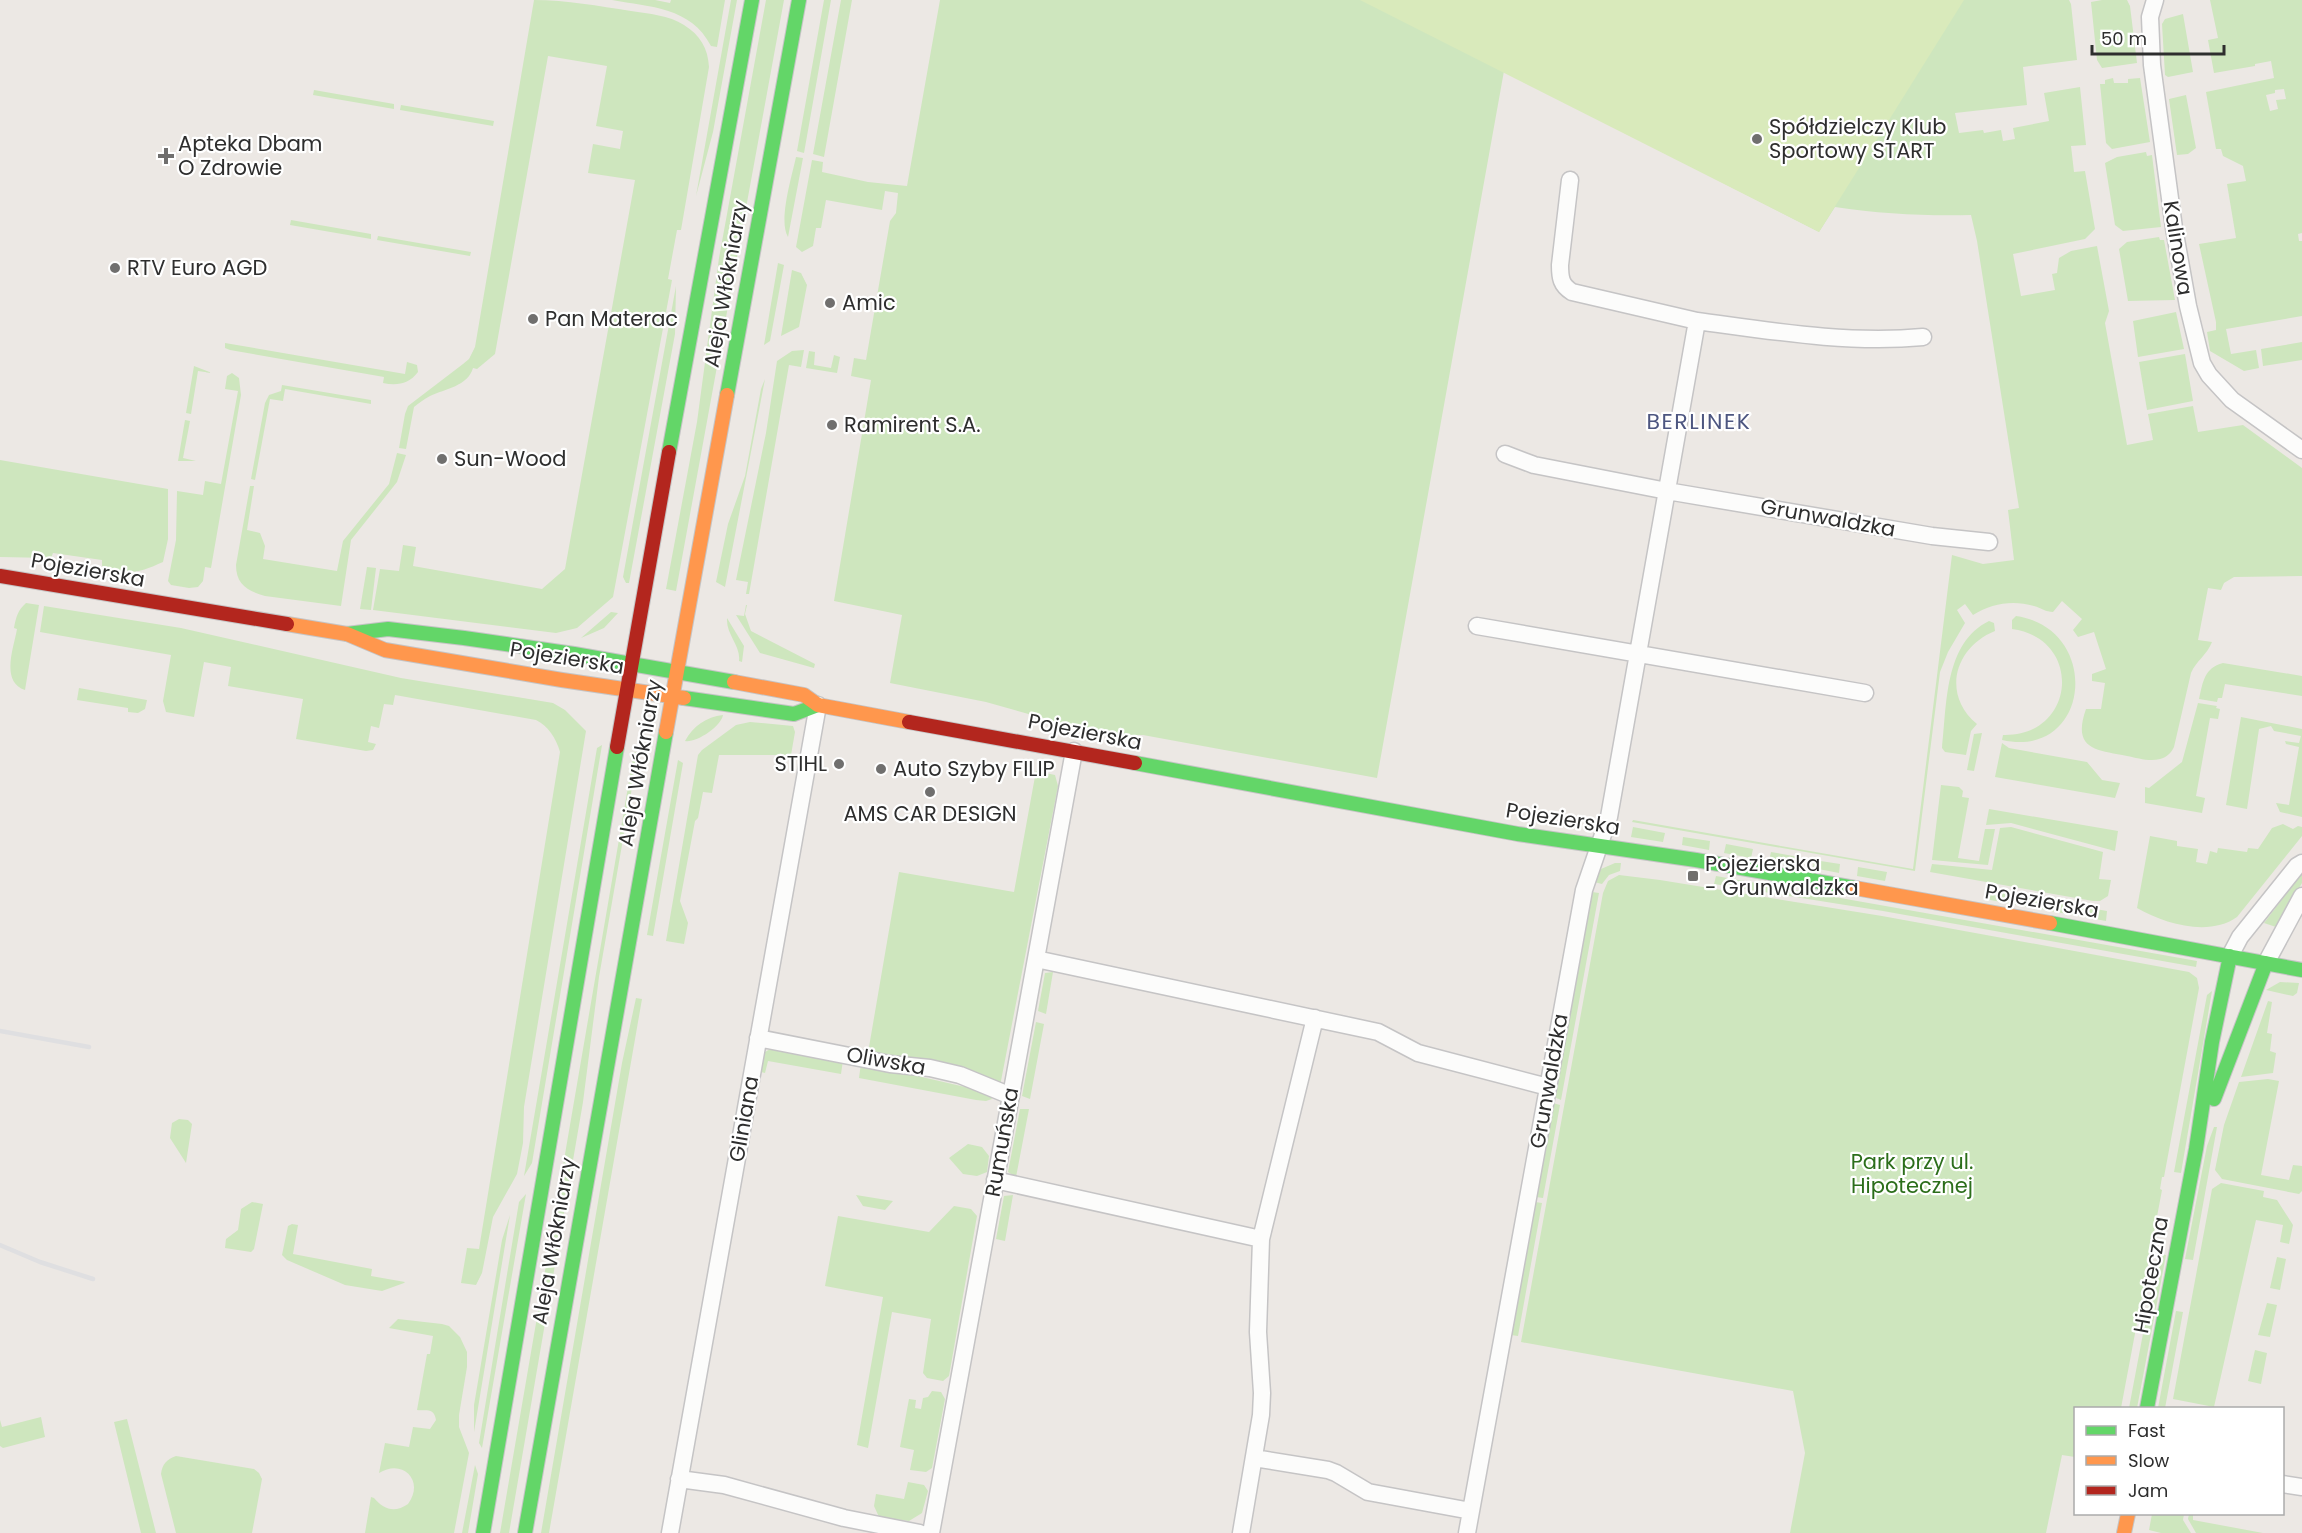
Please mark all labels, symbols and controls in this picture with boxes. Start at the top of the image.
scale bar [2092,18,2224,56]
text: 50 m [2101,26,2147,51]
place label: Spółdzielczy Klub Sportowy START [1769,112,1946,165]
place label: Apteka Dbam O Zdrowie [178,129,323,182]
marker: Spółdzielczy Klub Sportowy START [1750,132,1764,146]
marker: Apteka Dbam O Zdrowie [159,149,173,163]
street label: Aleja Włókniarzy [697,198,755,370]
street label: Kalinowa [2157,199,2200,297]
place label: RTV Euro AGD [127,253,267,282]
marker: RTV Euro AGD [108,261,122,275]
place label: Amic [842,288,896,317]
marker: Amic [823,296,837,310]
place label: Pan Materac [545,304,678,333]
marker: Pan Materac [526,312,540,326]
district label: BERLINEK [1647,406,1752,437]
place label: Ramirent S.A. [844,410,981,439]
marker: Ramirent S.A. [825,418,839,432]
place label: Sun-Wood [454,444,566,473]
marker: Sun-Wood [435,452,449,466]
street label: Grunwaldzka [1758,491,1898,544]
street label: Pojezierska [29,545,147,594]
street label: Pojezierska [508,634,626,681]
street label: Aleja Włókniarzy [611,677,669,849]
street label: Pojezierska [1026,706,1144,757]
place label: STIHL [775,749,827,778]
place label: Auto Szyby FILIP [893,754,1055,783]
marker: STIHL [832,757,846,771]
marker: Auto Szyby FILIP [874,762,888,776]
marker: AMS CAR DESIGN [923,785,937,799]
street label: Pojezierska [1504,795,1622,842]
place label: AMS CAR DESIGN [843,799,1017,828]
place label: Pojezierska - Grunwaldzka [1705,849,1859,902]
marker: Pojezierska - Grunwaldzka [1686,869,1700,883]
street label: Pojezierska [1983,876,2101,925]
street label: Grunwaldzka [1522,1011,1575,1151]
street label: Oliwska [844,1039,928,1082]
street label: Gliniana [722,1074,765,1164]
street label: Rumuńska [978,1085,1025,1199]
park label: Park przy ul. Hipotecznej [1851,1147,1973,1200]
street label: Aleja Włókniarzy [525,1155,583,1327]
street label: Hipoteczna [2126,1214,2175,1336]
legend [2074,1407,2284,1515]
text: Fast [2128,1418,2165,1443]
text: Slow [2128,1448,2170,1473]
text: Jam [2128,1478,2168,1503]

